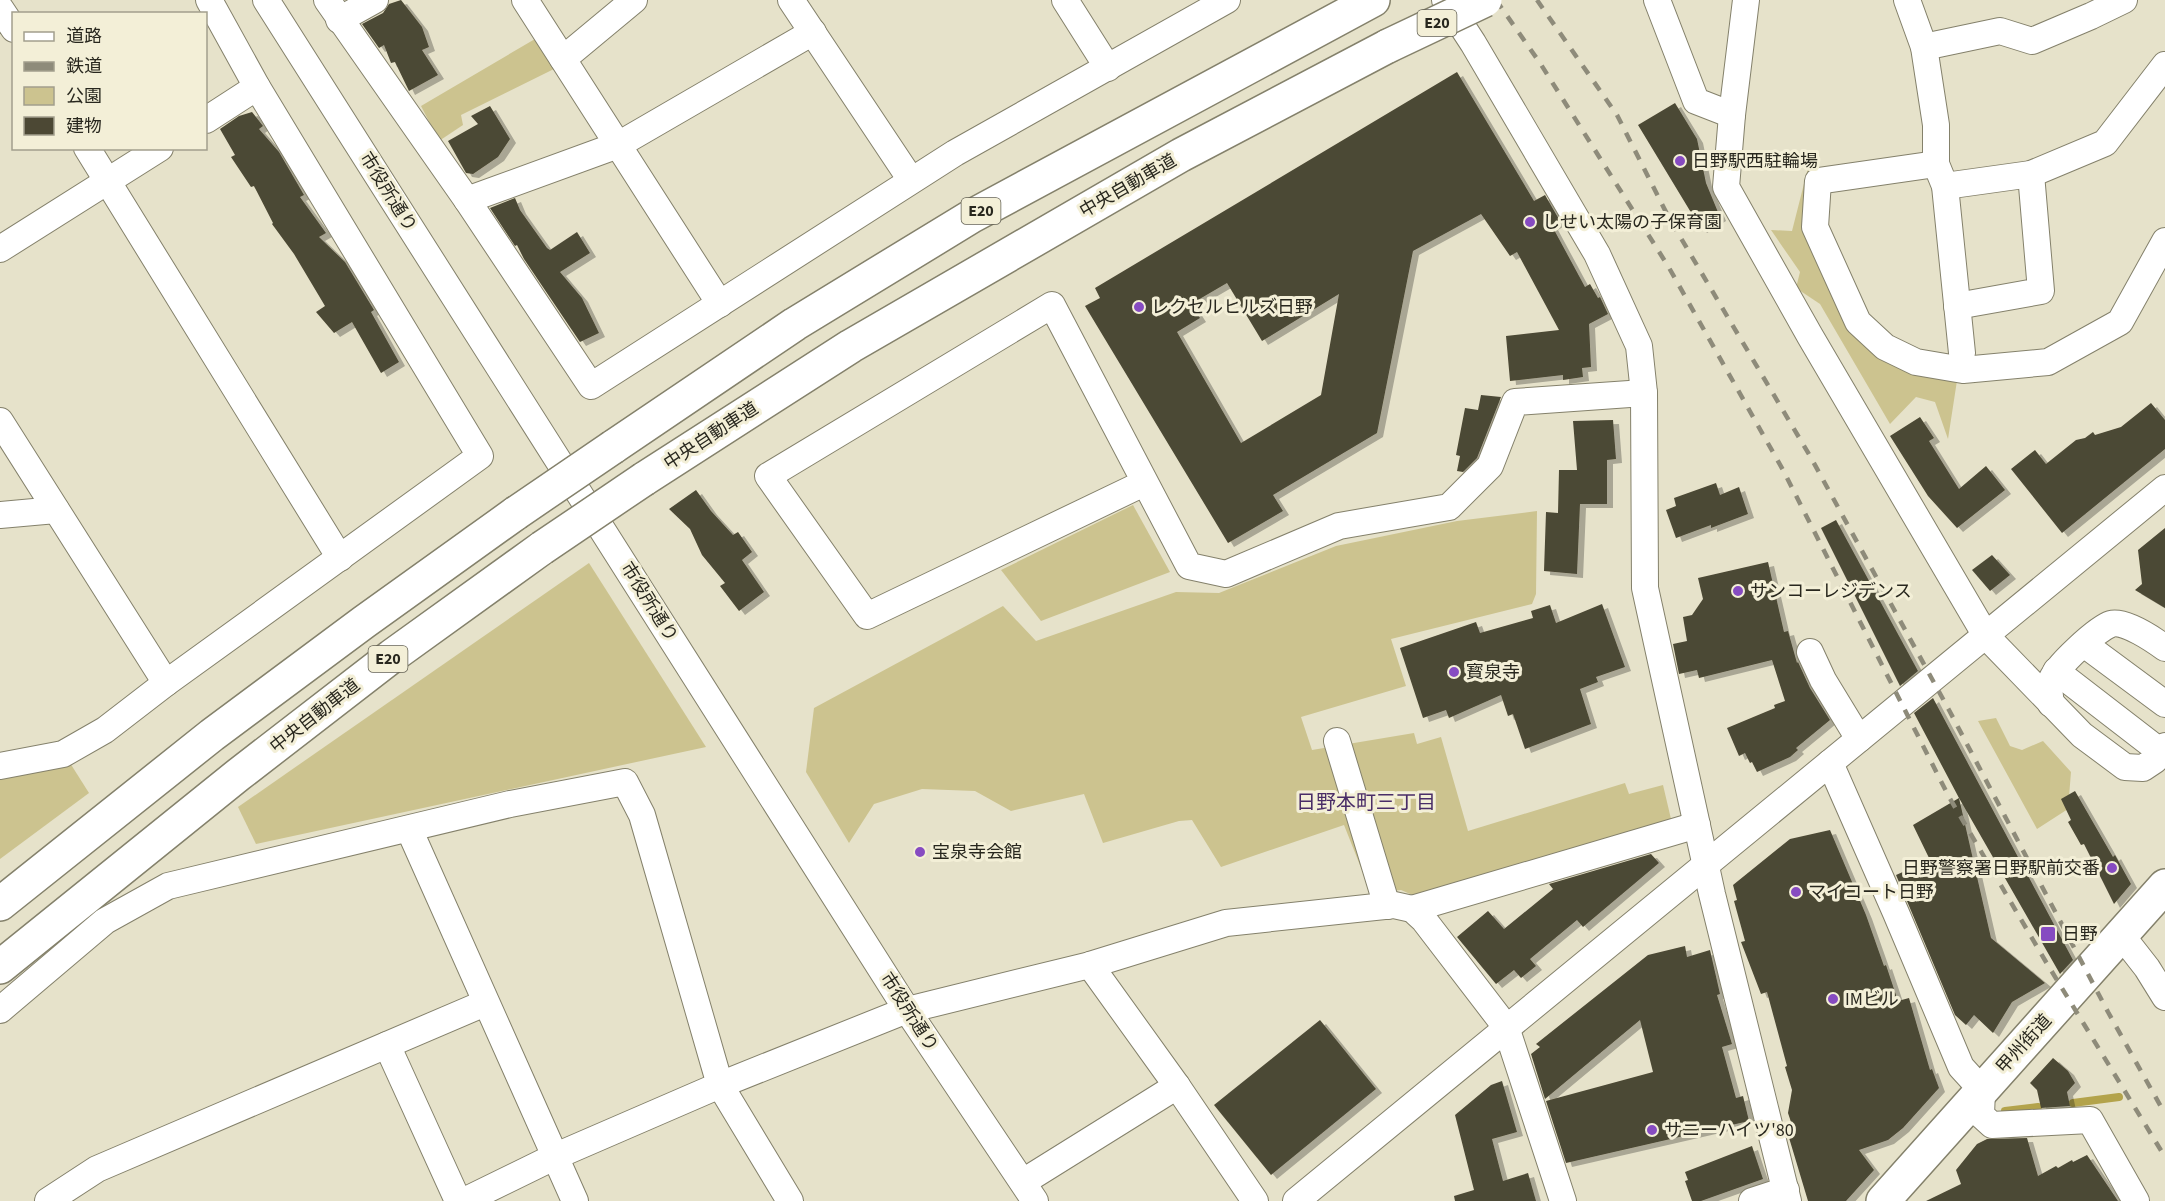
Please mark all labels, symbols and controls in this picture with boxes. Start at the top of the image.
road number: E20 [1418,10,1456,36]
legend [12,12,207,150]
text: 道路 [66,24,102,49]
text: 鉄道 [66,54,102,79]
text: 公園 [66,84,102,109]
text: 建物 [66,114,102,139]
street label: 市役所通り [354,147,422,237]
street label: 中央自動車道 [1075,148,1181,224]
place label: 日野駅西駐輪場 [1692,149,1818,174]
marker: 日野駅西駐輪場 [1673,154,1687,168]
road number: E20 [962,198,1000,224]
place label: しせい太陽の子保育園 [1542,210,1722,235]
marker: しせい太陽の子保育園 [1523,215,1537,229]
place label: レクセルヒルズ日野 [1151,295,1313,320]
marker: レクセルヒルズ日野 [1132,300,1146,314]
street label: 中央自動車道 [659,396,763,476]
street label: 市役所通り [615,557,683,647]
place label: サンコーレジデンス [1750,579,1912,604]
marker: サンコーレジデンス [1731,584,1745,598]
road number: E20 [368,646,408,672]
place label: 寳泉寺 [1466,660,1520,685]
marker: 寳泉寺 [1447,665,1461,679]
street label: 中央自動車道 [265,673,365,759]
district label: 日野本町三丁目 [1296,789,1436,817]
place label: 宝泉寺会館 [932,840,1022,865]
marker: 宝泉寺会館 [913,845,927,859]
place label: 日野警察署日野駅前交番 [1902,856,2100,881]
marker: 日野警察署日野駅前交番 [2105,861,2119,875]
place label: マイコート日野 [1808,880,1934,905]
marker: マイコート日野 [1789,885,1803,899]
place label: 日野 [2062,922,2098,947]
marker: 日野 [2039,925,2057,943]
street label: 市役所通り [874,967,944,1057]
place label: IMビル [1845,987,1899,1012]
marker: IMビル [1826,992,1840,1006]
street label: 甲州街道 [1991,1009,2057,1079]
place label: サニーハイツ'80 [1664,1118,1794,1143]
marker: サニーハイツ'80 [1645,1123,1659,1137]

